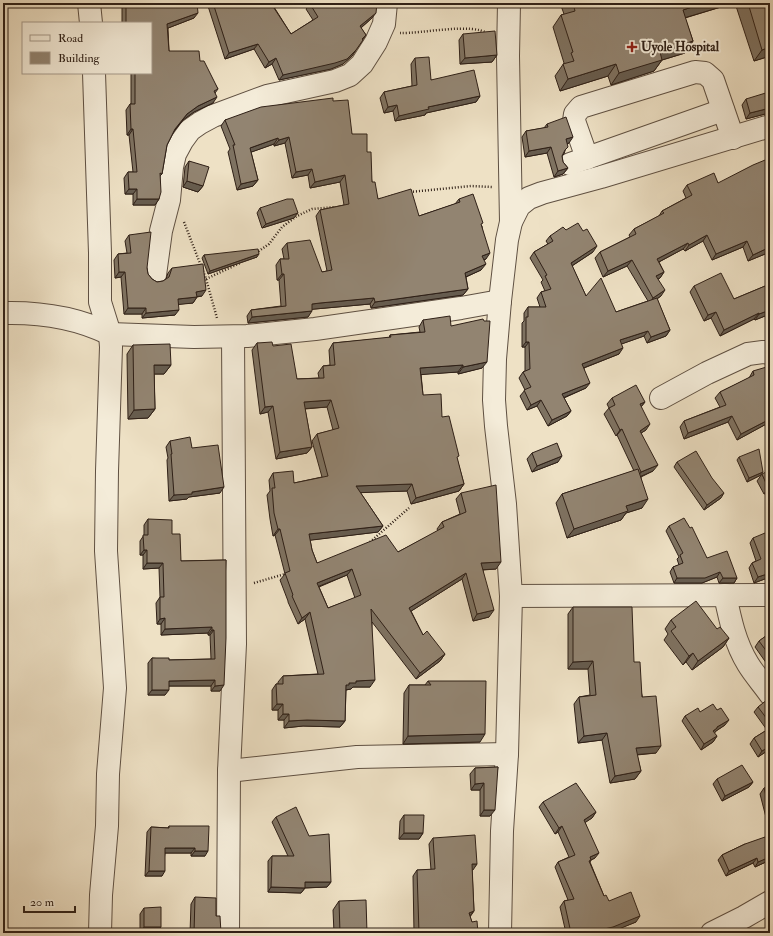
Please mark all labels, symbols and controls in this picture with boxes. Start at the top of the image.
legend [22,22,152,74]
text: Road [58,31,83,46]
place label: Uyole Hospital [641,39,720,56]
marker: Uyole Hospital [626,41,638,53]
text: Building [58,51,101,66]
scale bar [24,888,75,914]
text: 20 m [30,895,55,910]

